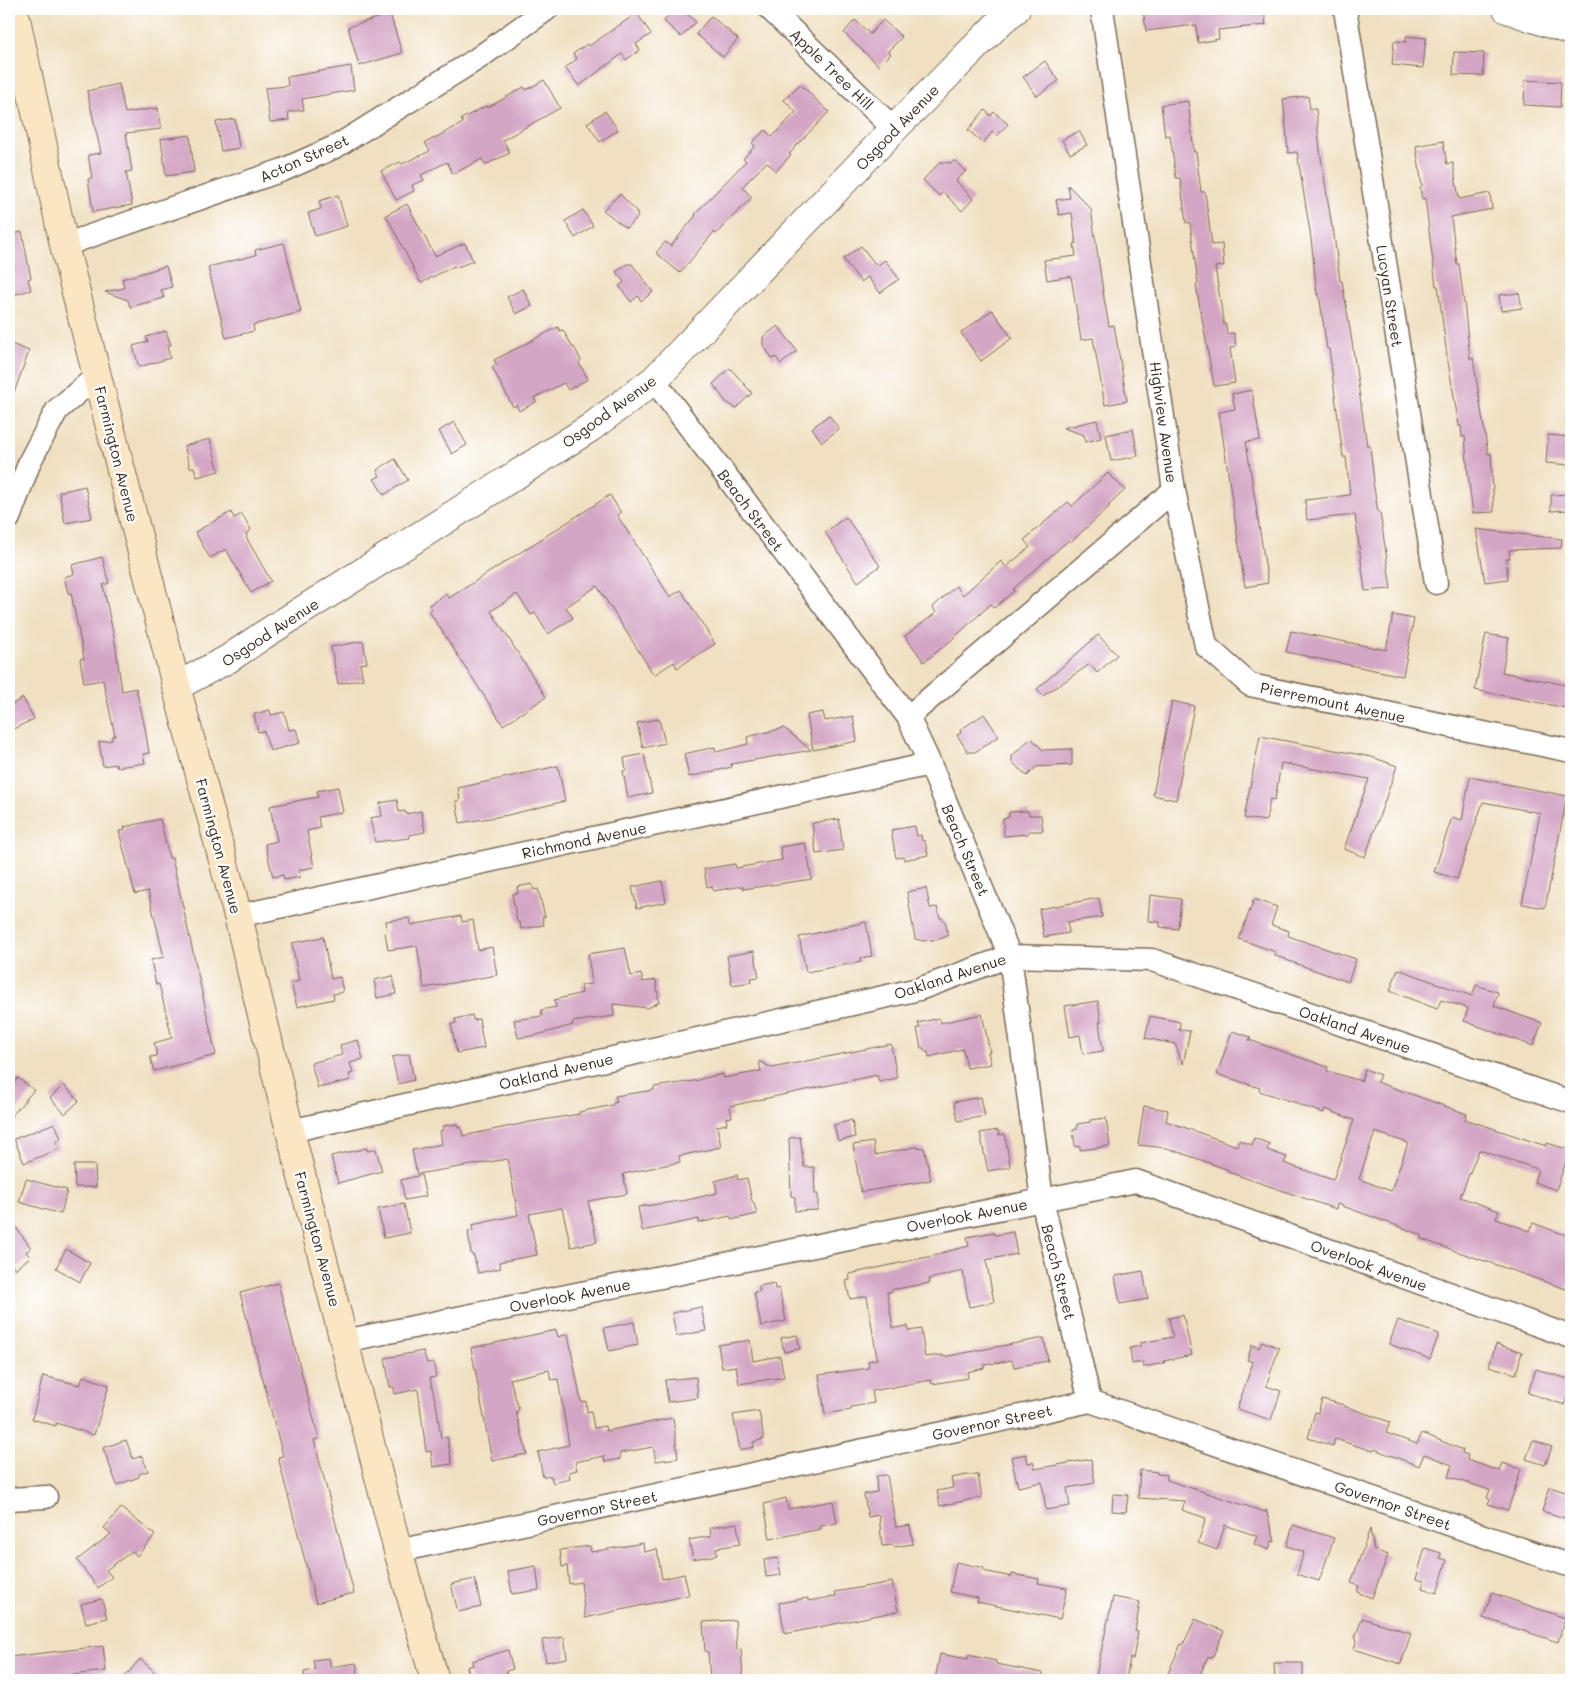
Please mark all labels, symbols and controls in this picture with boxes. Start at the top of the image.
street label: Apple Tree Hill [786,24,878,114]
street label: Osgood Avenue [851,80,943,174]
street label: Acton Street [256,129,352,187]
street label: Lucyan Street [1372,244,1408,348]
street label: Highview Avenue [1146,360,1182,484]
street label: Osgood Avenue [558,370,660,452]
street label: Farmington Avenue [90,384,144,524]
street label: Beach Street [714,465,788,555]
street label: Osgood Avenue [218,593,322,671]
street label: Pierremount Avenue [1259,677,1407,727]
street label: Farmington Avenue [191,776,247,916]
street label: Beach Street [938,801,994,899]
street label: Richmond Avenue [520,817,648,863]
street label: Oakland Avenue [891,948,1009,1004]
street label: Oakland Avenue [1297,1001,1413,1057]
street label: Oakland Avenue [497,1048,615,1094]
street label: Farmington Avenue [290,1169,346,1309]
street label: Overlook Avenue [905,1193,1029,1237]
street label: Beach Street [1037,1222,1081,1322]
street label: Overlook Avenue [1308,1235,1430,1295]
street label: Overlook Avenue [508,1273,632,1317]
street label: Governor Street [930,1400,1054,1444]
street label: Governor Street [1332,1476,1454,1534]
street label: Governor Street [535,1486,659,1530]

